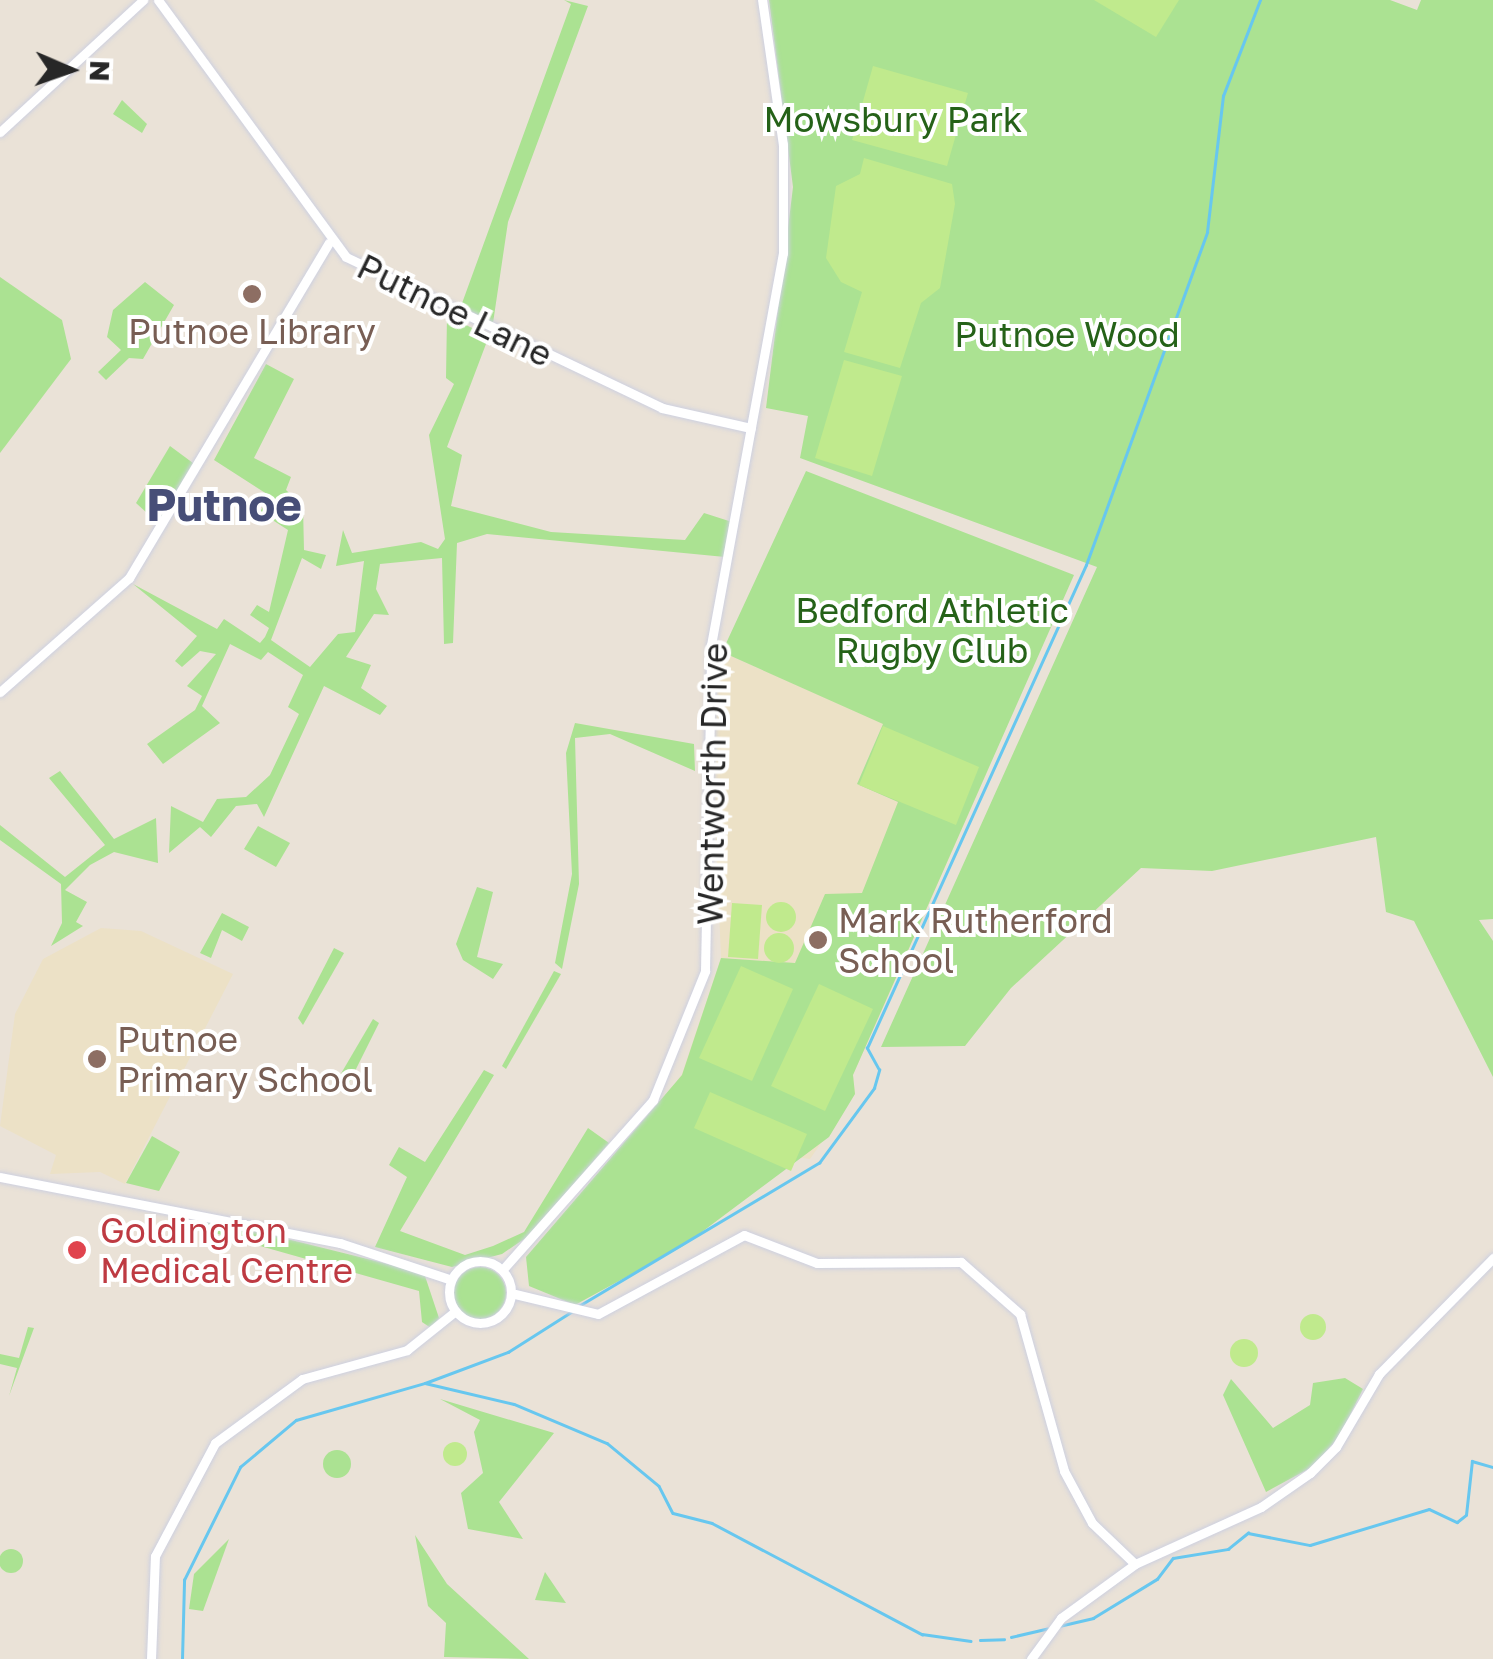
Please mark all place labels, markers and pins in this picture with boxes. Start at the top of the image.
marker: Putnoe Library [241,283,263,305]
place label: Putnoe Library [128,310,376,352]
place label: Mark Rutherford School [838,899,1113,981]
marker: Mark Rutherford School [807,929,829,951]
place label: Putnoe Primary School [117,1018,373,1100]
marker: Putnoe Primary School [86,1048,108,1070]
place label: Goldington Medical Centre [100,1209,353,1291]
marker: Goldington Medical Centre [64,1237,90,1263]

